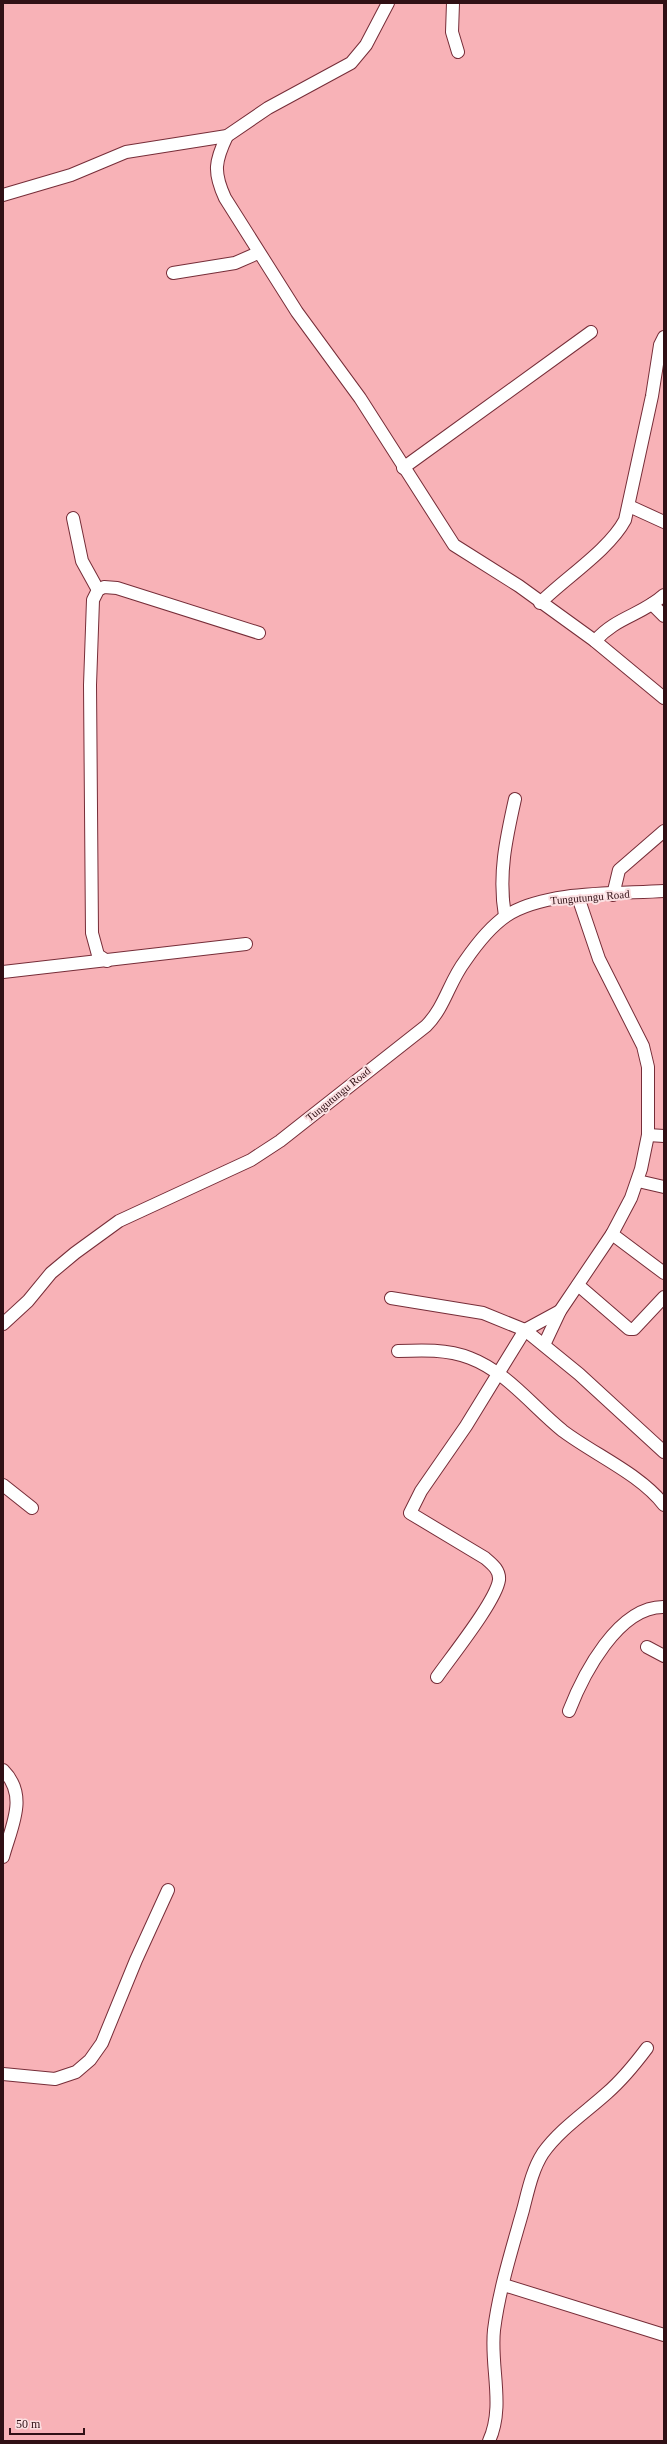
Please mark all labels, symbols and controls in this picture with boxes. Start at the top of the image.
street label: Tungutungu Road [550,888,631,906]
street label: Tungutungu Road [303,1064,373,1124]
scale bar [10,2410,84,2436]
text: 50 m [16,2417,41,2431]

